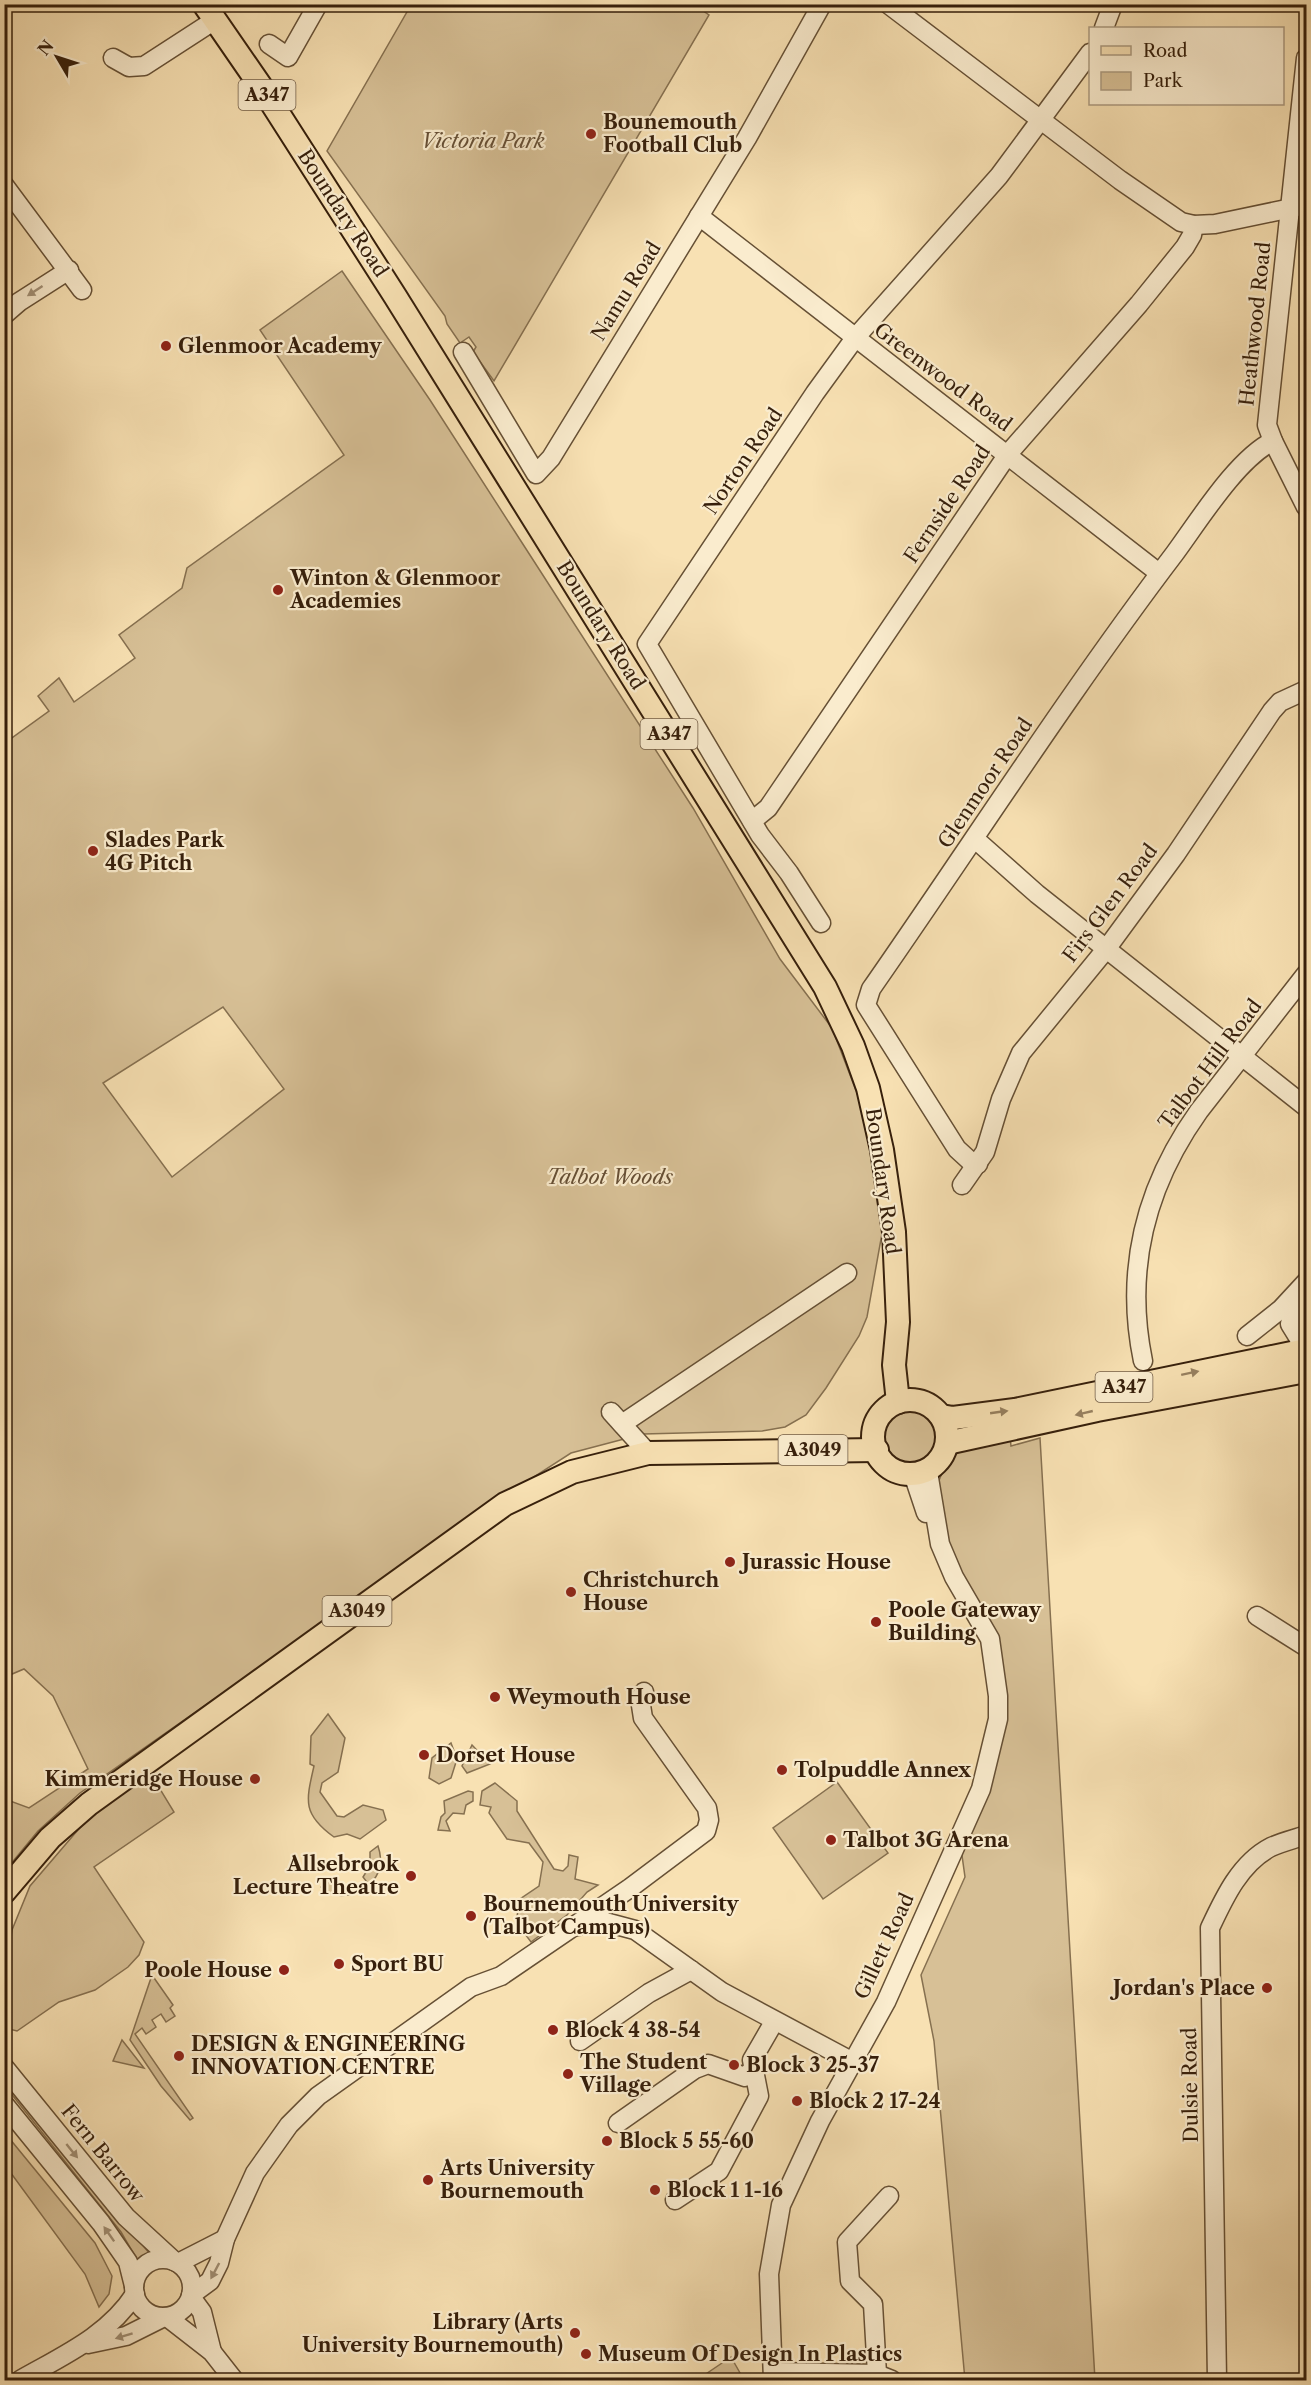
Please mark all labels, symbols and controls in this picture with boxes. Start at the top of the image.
north arrow [27,27,87,87]
legend [1089,27,1284,105]
text: N [33,36,58,59]
text: Road [1143,40,1188,62]
text: Park [1143,70,1184,92]
road number: A347 [238,80,296,110]
place label: Bounemouth Football Club [603,110,742,157]
marker: Bounemouth Football Club [584,127,598,141]
park label: Victoria Park [421,129,545,153]
street label: Boundary Road [293,145,393,281]
street label: Namu Road [586,237,666,345]
street label: Heathwood Road [1234,241,1276,407]
one-way arrow [27,285,43,296]
street label: Greenwood Road [869,317,1017,437]
place label: Glenmoor Academy [178,334,382,358]
marker: Glenmoor Academy [159,339,173,353]
street label: Norton Road [699,403,787,519]
street label: Fernside Road [899,440,995,568]
street label: Boundary Road [552,556,650,694]
place label: Winton & Glenmoor Academies [289,566,500,613]
marker: Winton & Glenmoor Academies [271,583,285,597]
street label: Glenmoor Road [933,713,1037,853]
road number: A347 [640,719,698,749]
place label: Slades Park 4G Pitch [105,828,225,875]
street label: Firs Glen Road [1058,839,1162,967]
marker: Slades Park 4G Pitch [86,844,100,858]
street label: Talbot Hill Road [1153,994,1267,1134]
street label: Boundary Road [861,1106,905,1256]
park label: Talbot Woods [547,1165,673,1189]
one-way arrow [1181,1368,1200,1377]
road number: A347 [1096,1372,1152,1402]
one-way arrow [990,1408,1009,1417]
one-way arrow [1075,1409,1093,1419]
road number: A3049 [778,1435,848,1465]
place label: Jurassic House [738,1550,891,1574]
marker: Jurassic House [723,1555,737,1569]
place label: Christchurch House [583,1568,719,1615]
marker: Christchurch House [564,1585,578,1599]
road number: A3049 [322,1596,392,1626]
place label: Poole Gateway Building [888,1598,1042,1645]
marker: Poole Gateway Building [869,1615,883,1629]
place label: Weymouth House [506,1685,691,1709]
marker: Weymouth House [488,1690,502,1704]
place label: Dorset House [436,1743,575,1767]
marker: Dorset House [417,1748,431,1762]
place label: Tolpuddle Annex [794,1758,972,1782]
marker: Tolpuddle Annex [775,1763,789,1777]
place label: Kimmeridge House [44,1767,243,1791]
marker: Kimmeridge House [248,1772,262,1786]
place label: Talbot 3G Arena [843,1828,1009,1852]
marker: Talbot 3G Arena [824,1833,838,1847]
place label: Allsebrook Lecture Theatre [233,1852,400,1899]
marker: Allsebrook Lecture Theatre [404,1869,418,1883]
street label: Gillett Road [849,1889,919,2003]
place label: Bournemouth University (Talbot Campus) [483,1892,739,1939]
marker: Bournemouth University (Talbot Campus) [464,1909,478,1923]
place label: Sport BU [351,1952,444,1976]
marker: Sport BU [332,1957,346,1971]
place label: Poole House [144,1958,272,1982]
marker: Poole House [277,1963,291,1977]
place label: Jordan's Place [1109,1976,1255,2000]
marker: Jordan's Place [1260,1981,1274,1995]
place label: Block 4 38-54 [565,2018,701,2042]
marker: Block 4 38-54 [546,2023,560,2037]
street label: Dulsie Road [1177,2027,1203,2143]
place label: DESIGN & ENGINEERING INNOVATION CENTRE [191,2032,466,2079]
marker: DESIGN & ENGINEERING INNOVATION CENTRE [172,2049,186,2063]
place label: The Student Village [579,2050,707,2097]
place label: Block 3 25-37 [746,2053,880,2077]
marker: Block 3 25-37 [727,2058,741,2072]
marker: The Student Village [561,2067,575,2081]
place label: Block 2 17-24 [809,2089,941,2113]
marker: Block 2 17-24 [790,2094,804,2108]
street label: Fern Barrow [56,2099,150,2207]
place label: Block 5 55-60 [619,2129,754,2153]
marker: Block 5 55-60 [600,2134,614,2148]
one-way arrow [65,2143,78,2159]
place label: Arts University Bournemouth [439,2156,595,2203]
marker: Arts University Bournemouth [421,2173,435,2187]
place label: Block 1 1-16 [667,2178,783,2202]
marker: Block 1 1-16 [648,2183,662,2197]
one-way arrow [103,2227,115,2243]
one-way arrow [210,2263,220,2280]
place label: Library (Arts University Bournemouth) [302,2310,563,2357]
marker: Library (Arts University Bournemouth) [568,2326,582,2340]
one-way arrow [115,2332,133,2341]
place label: Museum Of Design In Plastics [598,2342,902,2366]
marker: Museum Of Design In Plastics [579,2347,593,2361]

